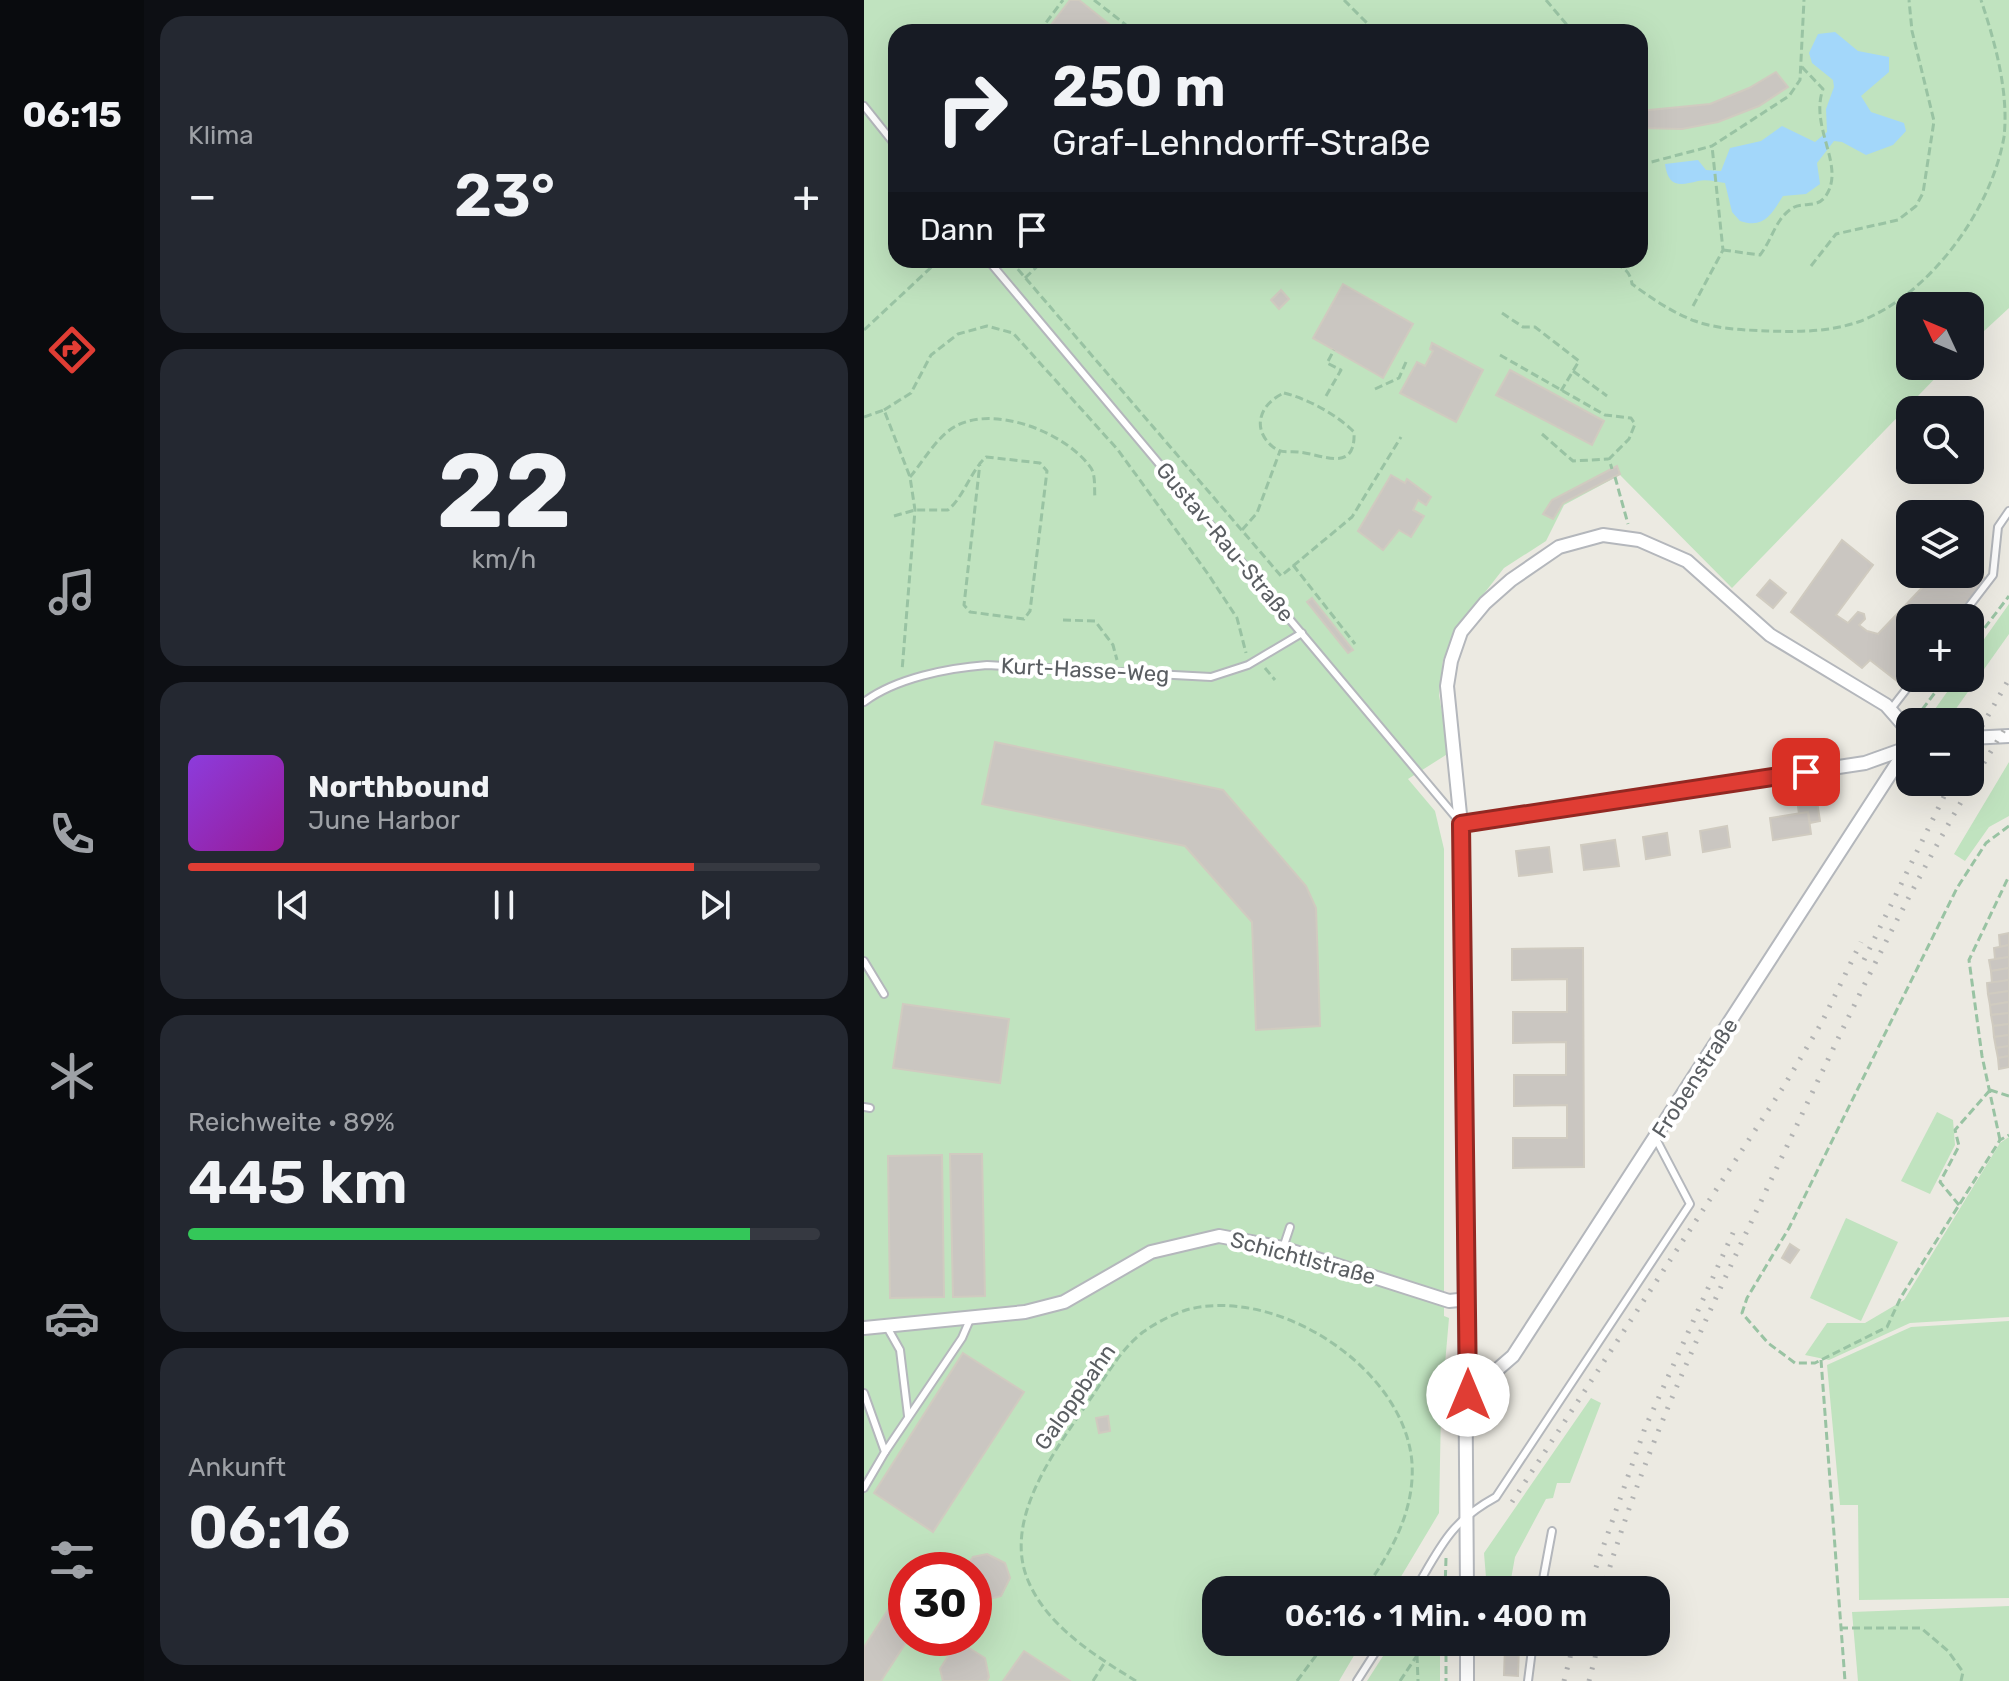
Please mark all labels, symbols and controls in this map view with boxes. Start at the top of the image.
text: 250 m [1052,54,1226,120]
icon: right [920,56,1024,160]
text: 06:15 [22,93,122,136]
text: Klima [188,120,254,151]
text: Graf-Lehndorff-Straße [1052,121,1431,164]
text: 23° [454,160,555,231]
text: − [188,170,217,222]
text: + [793,170,820,222]
icon: arrive [1010,208,1054,252]
text: Dann [920,212,994,248]
north arrow [1896,292,1984,380]
map controls [1896,292,1984,796]
icon: directions [44,322,100,378]
button: search [1896,396,1984,484]
text: 22 [436,430,572,553]
street label: Gustav-Rau-Straße [1150,457,1300,627]
button: layers [1896,500,1984,588]
text: km/h [472,544,536,575]
icon: music [44,564,100,620]
button: + [1896,604,1984,692]
street label: Kurt-Hasse-Weg [1000,652,1170,688]
button: − [1896,708,1984,796]
pin [1772,738,1840,806]
icon: arrive [1784,750,1828,794]
text: Northbound [308,769,490,805]
text: June Harbor [308,805,460,836]
icon: phone [44,806,100,862]
icon: previous [271,883,315,927]
icon: pause [482,883,526,927]
icon: next [693,883,737,927]
street label: Frobenstraße [1646,1013,1744,1143]
icon: climate [44,1048,100,1104]
text: Reichweite · 89% [188,1107,395,1138]
text: 445 km [188,1147,408,1218]
street label: Schichtlstraße [1227,1226,1379,1290]
icon: car [44,1290,100,1346]
street label: Galoppbahn [1029,1339,1121,1455]
position arrow [1426,1353,1510,1437]
text: Ankunft [188,1452,286,1483]
text: 06:16 [188,1492,350,1563]
icon: filters [44,1532,100,1588]
speed limit sign: 30 [888,1552,992,1656]
text: 06:16 · 1 Min. · 400 m [1285,1598,1587,1634]

